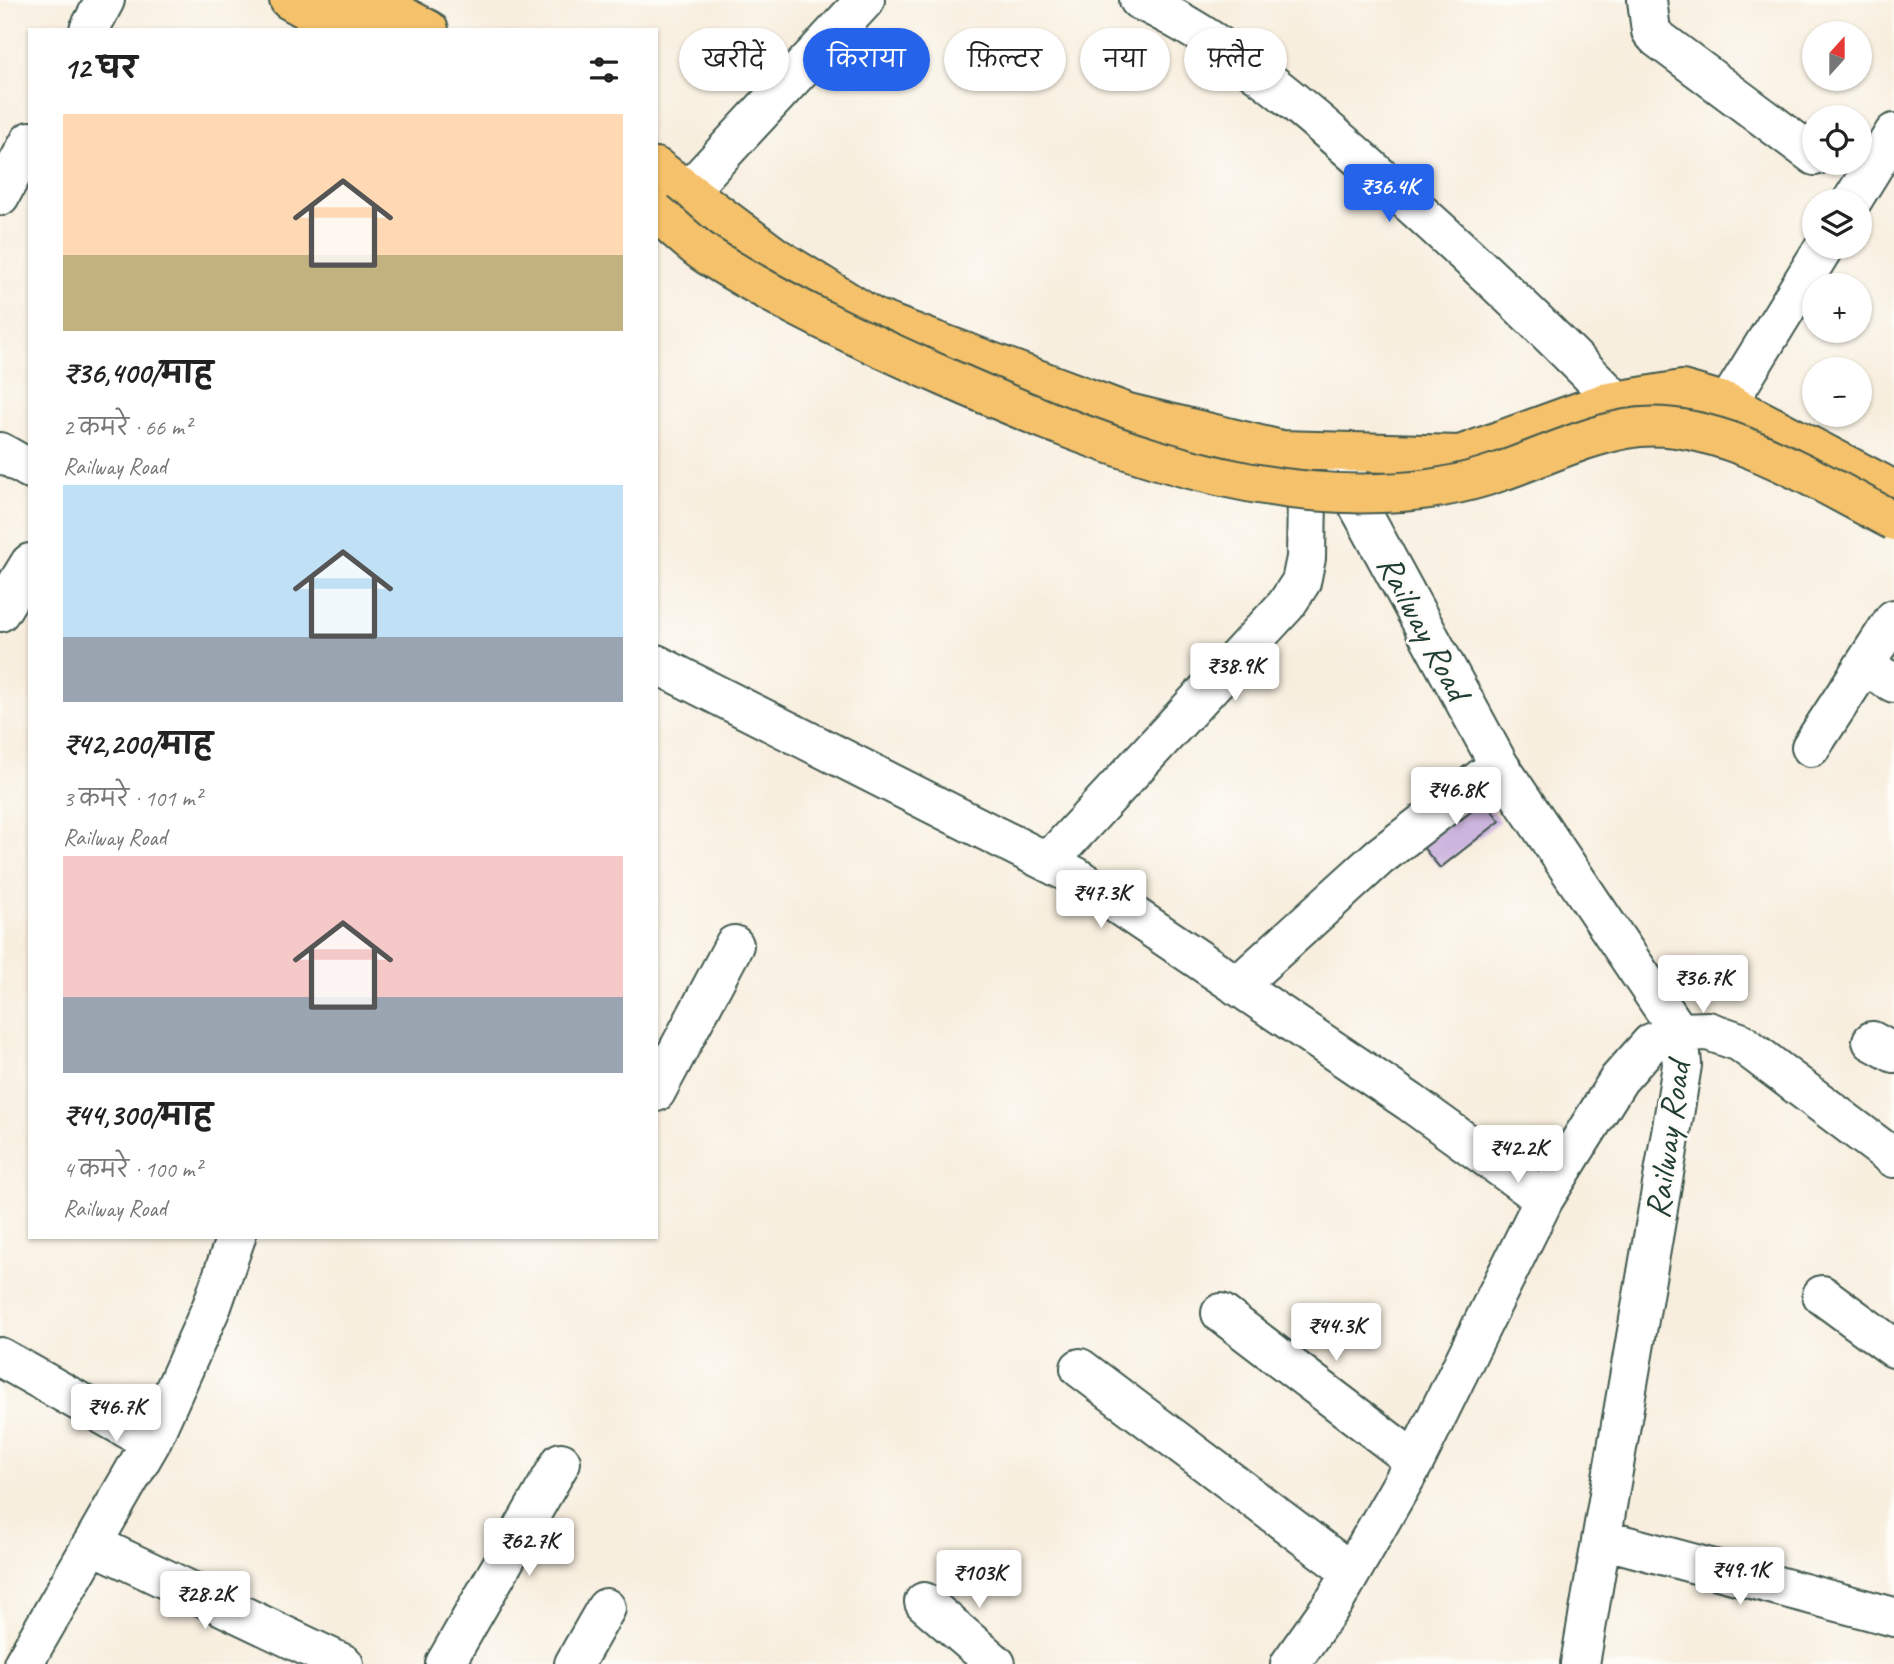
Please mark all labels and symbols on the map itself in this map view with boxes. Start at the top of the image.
north arrow [1802,21,1872,91]
pin: ₹36.4K [1332,164,1446,224]
street label: Railway Road [1367,547,1483,712]
pin: ₹38.9K [1178,644,1292,703]
pin: ₹46.8K [1399,768,1513,827]
pin: ₹47.3K [1044,870,1158,930]
pin: ₹36.7K [1646,956,1760,1015]
street label: Railway Road [1634,1054,1701,1221]
pin: ₹42.2K [1461,1126,1575,1185]
pin: ₹44.3K [1279,1304,1393,1363]
pin: ₹46.7K [59,1384,173,1444]
pin: ₹62.7K [472,1518,586,1578]
pin: ₹49.1K [1683,1548,1797,1607]
pin: ₹103K [930,1550,1028,1610]
pin: ₹28.2K [148,1572,262,1631]

